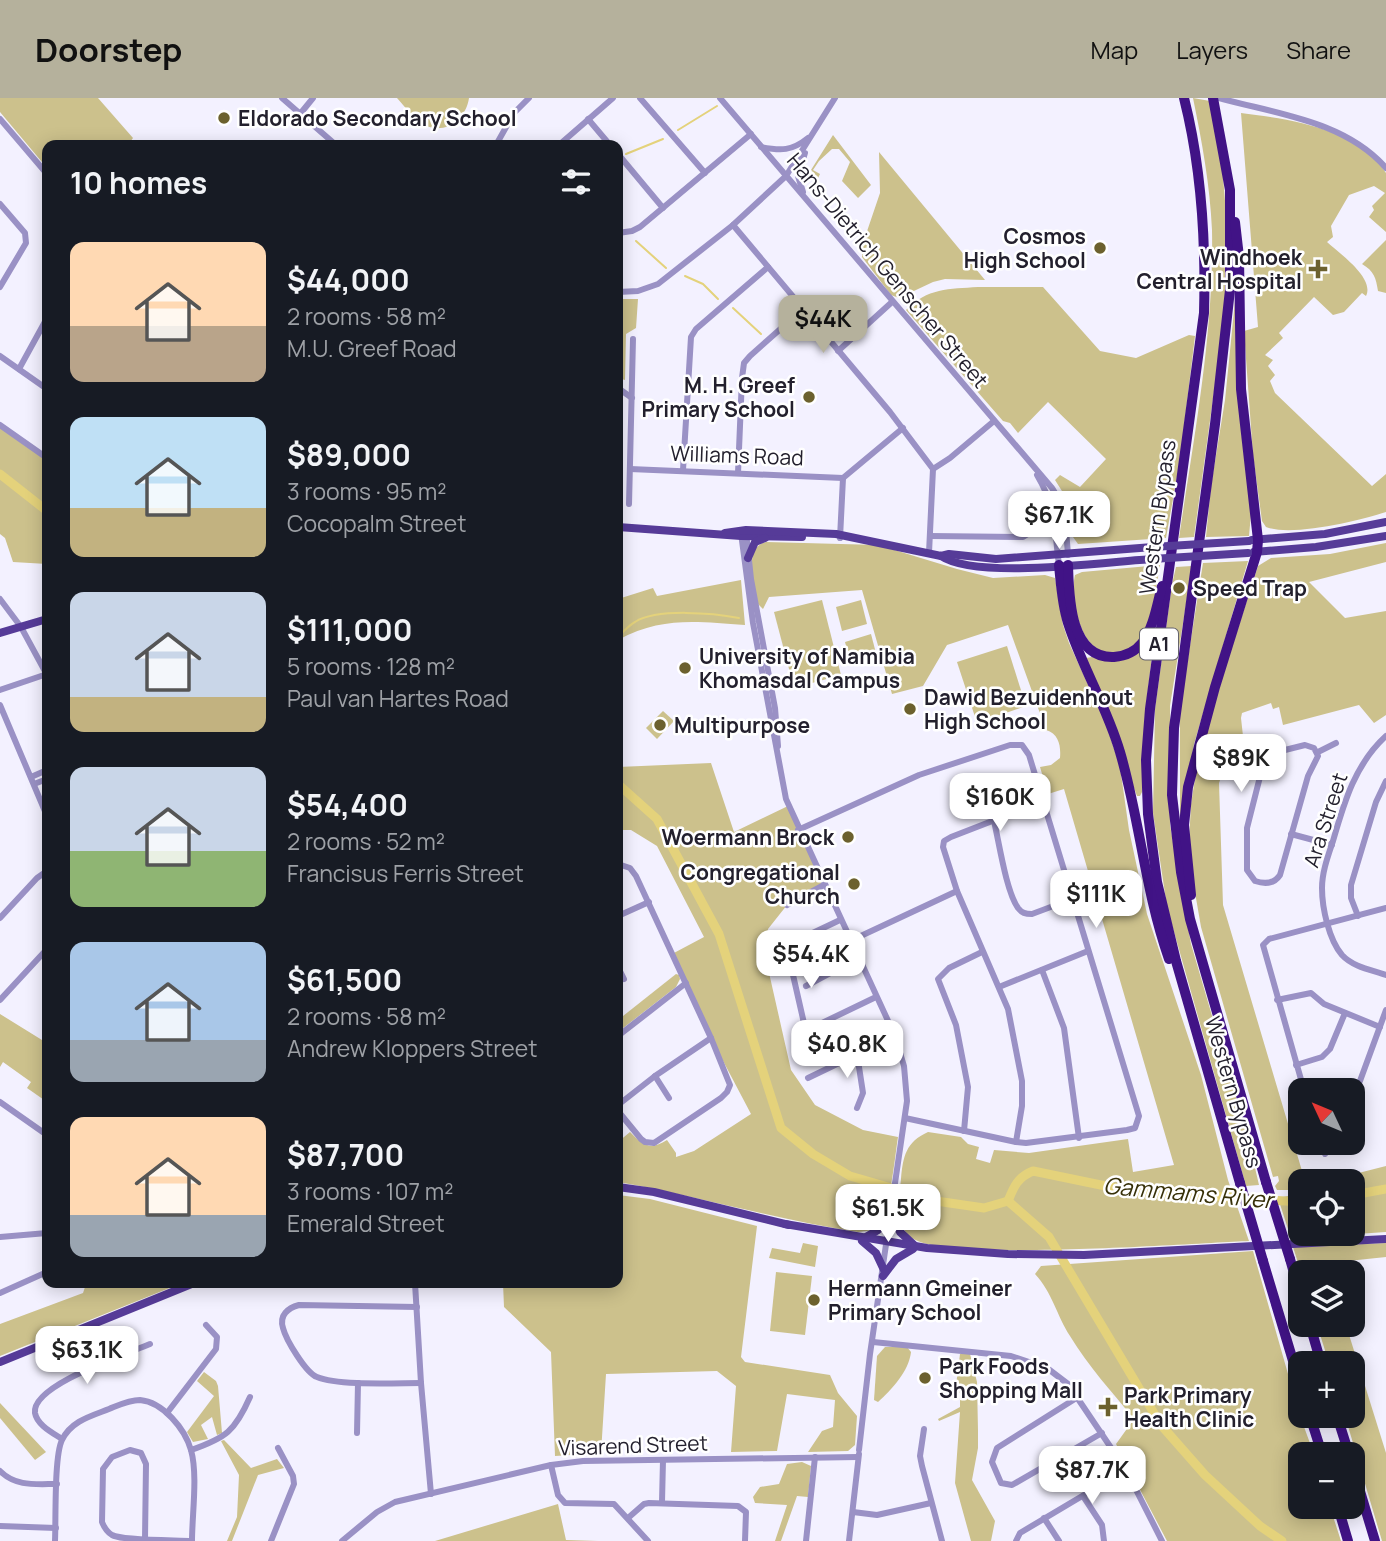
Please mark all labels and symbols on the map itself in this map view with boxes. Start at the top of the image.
place label: Eldorado Secondary School [238,104,517,132]
marker: Eldorado Secondary School [216,110,232,126]
street label: Hans-Dietrich Genscher Street [781,147,995,393]
place label: Cosmos High School [964,222,1086,274]
marker: Cosmos High School [1092,240,1108,256]
place label: Windhoek Central Hospital [1136,243,1303,295]
marker: Windhoek Central Hospital [1308,259,1328,279]
pin: $44K [782,296,864,355]
place label: M. H. Greef Primary School [641,371,795,423]
marker: M. H. Greef Primary School [801,389,817,405]
street label: Western Bypass [1132,438,1182,596]
street label: Williams Road [670,439,804,471]
pin: $67.1K [1002,491,1116,551]
place label: Speed Trap [1193,574,1307,602]
marker: Speed Trap [1171,580,1187,596]
road number: A1 [1140,628,1178,660]
place label: University of Namibia Khomasdal Campus [699,642,915,694]
marker: University of Namibia Khomasdal Campus [677,660,693,676]
place label: Dawid Bezuidenhout High School [924,683,1133,735]
marker: Dawid Bezuidenhout High School [902,701,918,717]
place label: Multipurpose [674,711,810,739]
marker: Multipurpose [652,717,668,733]
pin: $89K [1200,734,1282,794]
street label: Ara Street [1297,769,1353,871]
pin: $160K [951,774,1049,833]
place label: Woermann Brock [662,823,835,851]
marker: Woermann Brock [840,829,856,845]
place label: Congregational Church [681,858,840,910]
pin: $111K [1047,870,1145,930]
marker: Congregational Church [846,876,862,892]
pin: $54.4K [754,930,868,990]
street label: Western Bypass [1199,1013,1269,1171]
pin: $40.8K [790,1020,904,1080]
north arrow [1288,1078,1365,1155]
water label: Gammams River [1102,1169,1277,1216]
pin: $61.5K [831,1184,945,1244]
place label: Hermann Gmeiner Primary School [828,1274,1012,1326]
marker: Hermann Gmeiner Primary School [806,1292,822,1308]
pin: $63.1K [30,1326,144,1386]
place label: Park Foods Shopping Mall [939,1352,1083,1404]
marker: Park Foods Shopping Mall [917,1370,933,1386]
place label: Park Primary Health Clinic [1124,1381,1254,1433]
marker: Park Primary Health Clinic [1098,1397,1118,1417]
street label: Visarend Street [558,1428,708,1462]
pin: $87.7K [1035,1446,1149,1506]

